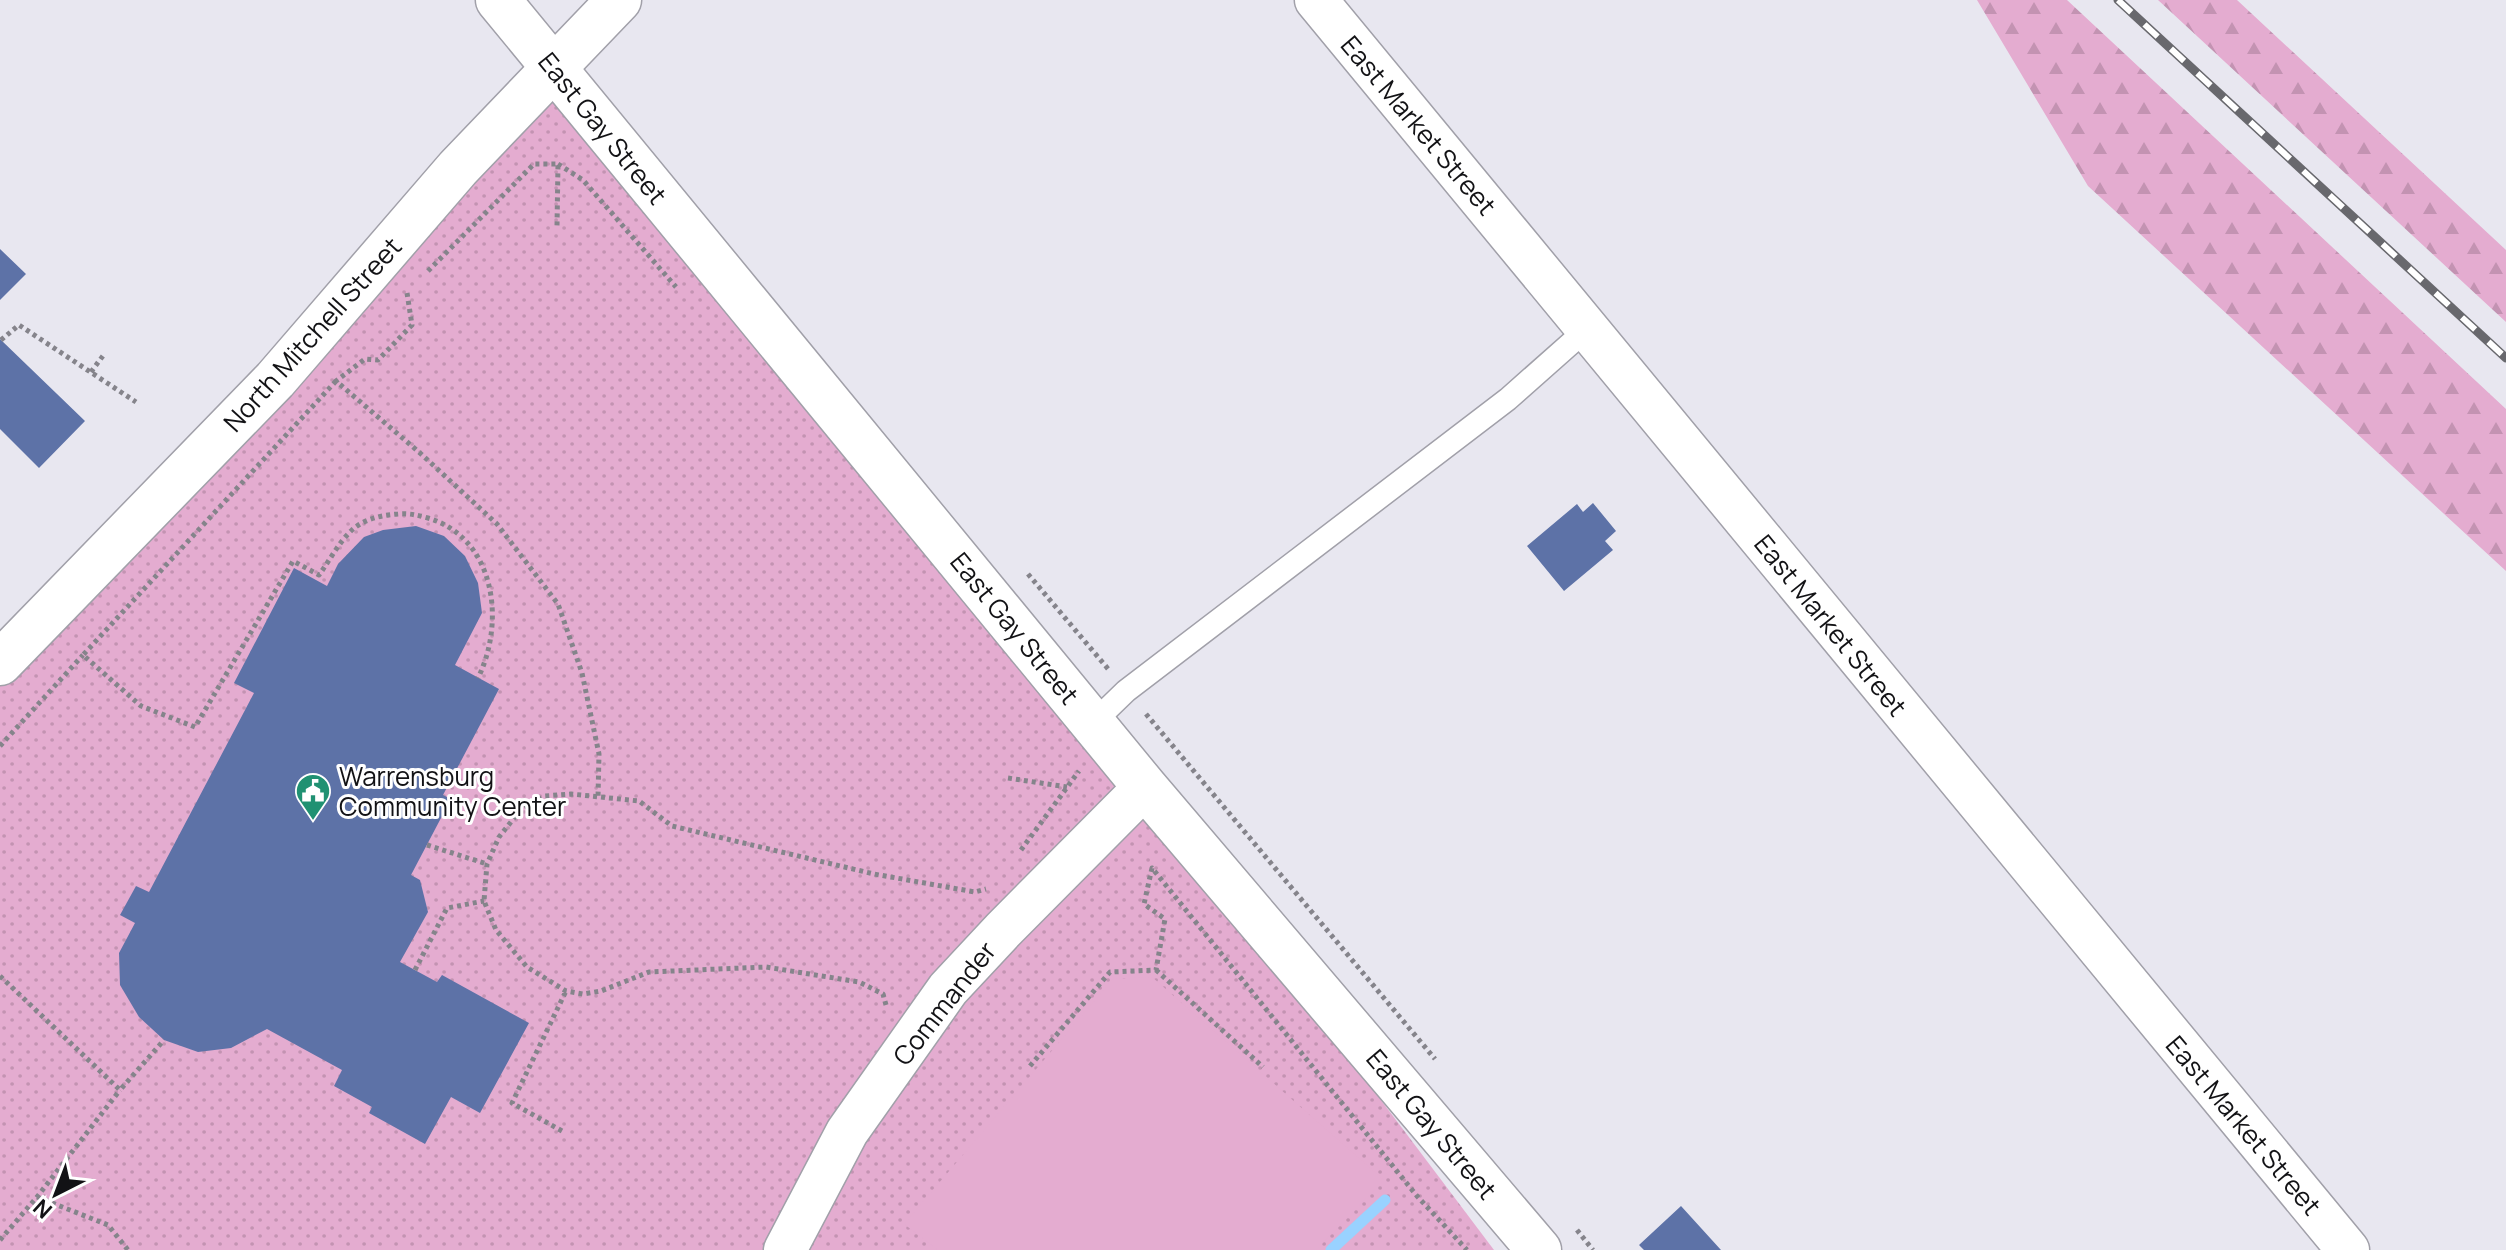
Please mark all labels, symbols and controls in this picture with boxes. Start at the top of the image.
street label: East Market Street [1333,28,1505,222]
street label: East Gay Street [531,44,675,212]
street label: North Mitchell Street [215,229,409,439]
street label: East Market Street [1747,527,1915,723]
street label: East Gay Street [943,544,1087,712]
place label: Warrensburg Community Center [339,758,566,824]
public building icon: Warrensburg Community Center [294,772,332,822]
street label: Commander [884,934,1004,1072]
street label: East Market Street [2158,1028,2330,1222]
street label: East Gay Street [1358,1041,1506,1207]
north arrow [16,1154,96,1234]
text: N [27,1192,59,1225]

